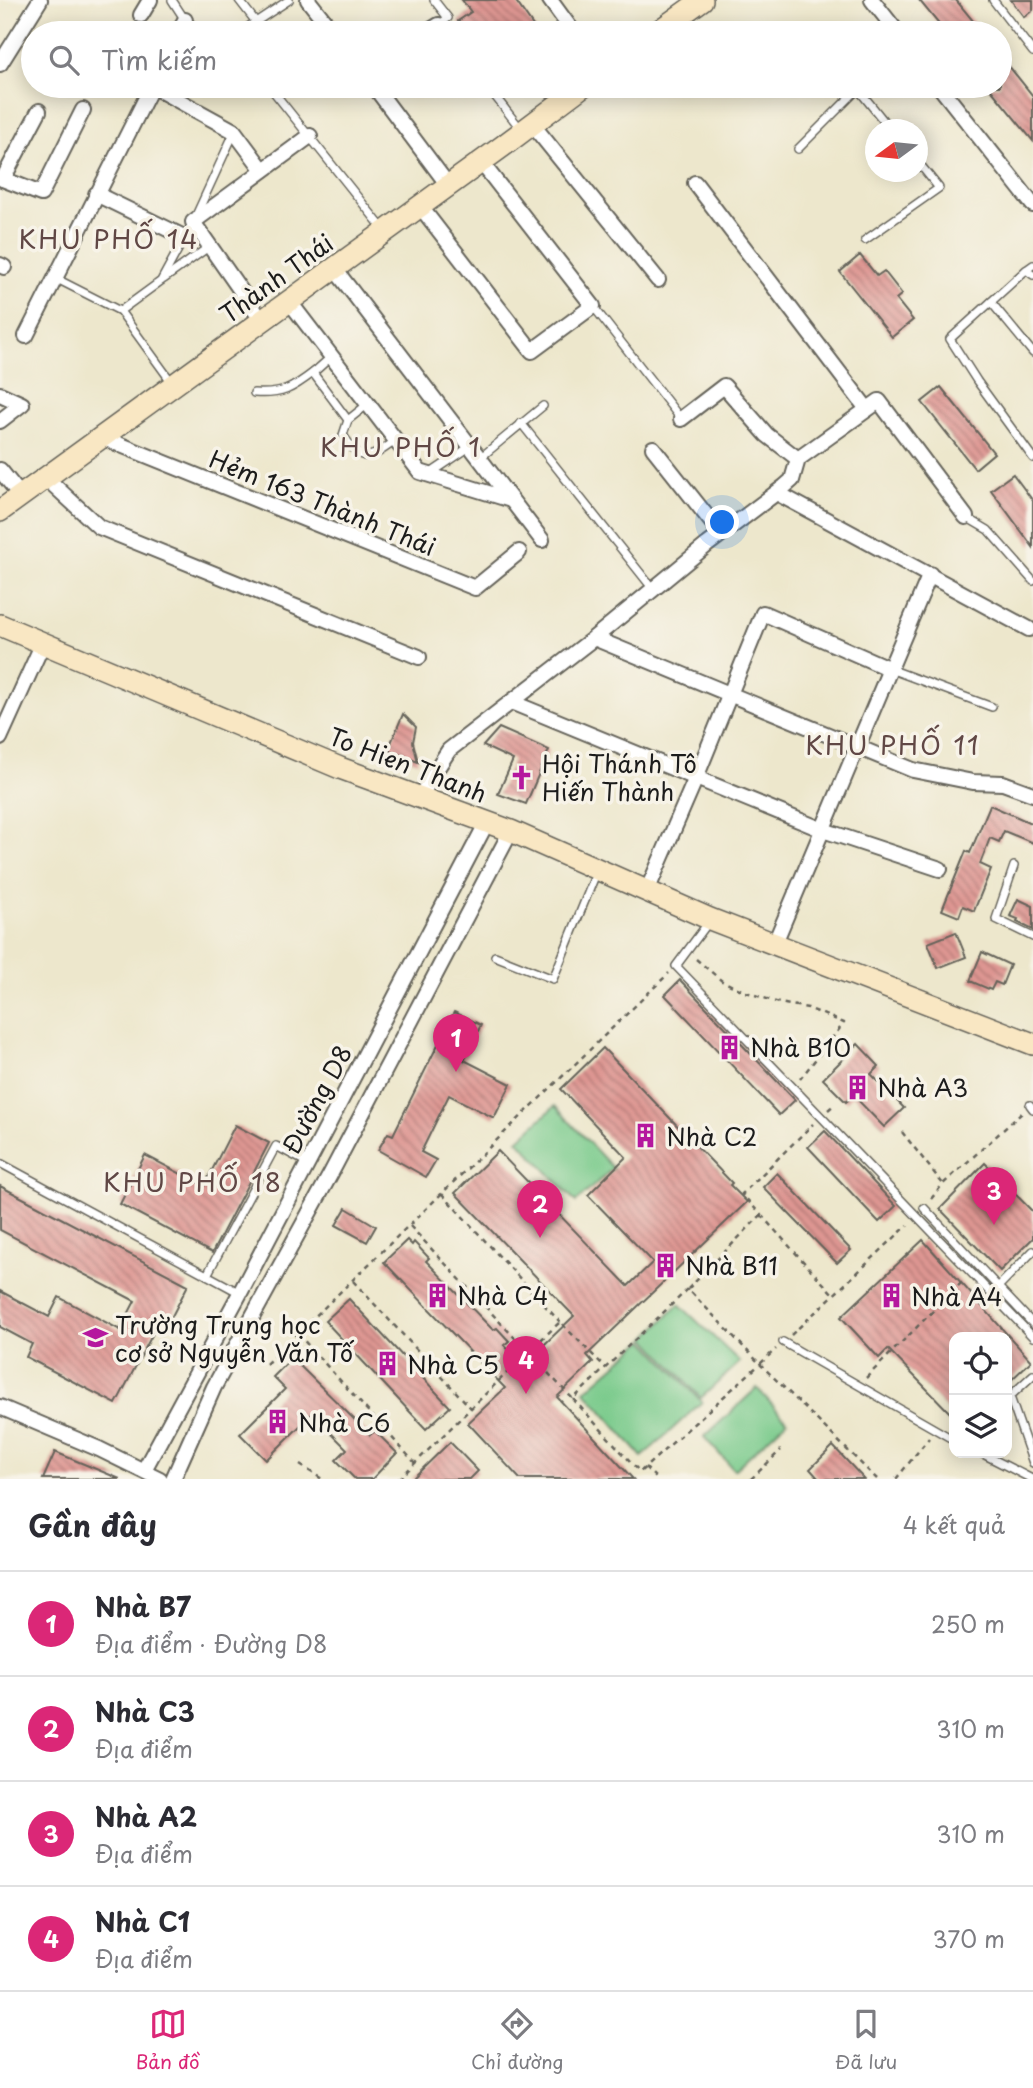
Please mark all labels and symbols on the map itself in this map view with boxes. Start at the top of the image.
north arrow [865,119,928,182]
district label: KHU PHỐ 14 [18,218,200,258]
street label: Thành Thái [212,225,340,331]
district label: KHU PHỐ 1 [320,426,482,466]
street label: Hẻm 163 Thành Thái [204,440,442,564]
your location [705,505,739,539]
street label: To Hien Thanh [324,717,492,811]
district label: KHU PHỐ 11 [805,724,981,764]
place label: Hội Thánh Tô Hiến Thành [542,745,697,809]
church icon: Hội Thánh Tô Hiến Thành [508,763,536,791]
pin: 1 [433,1014,479,1072]
place label: Nhà B10 [750,1029,851,1065]
building icon: Nhà B10 [716,1033,744,1061]
street label: Đường D8 [272,1038,360,1160]
place label: Nhà A3 [877,1069,968,1105]
building icon: Nhà A3 [843,1073,871,1101]
place label: Nhà C2 [666,1118,757,1154]
building icon: Nhà C2 [632,1122,660,1150]
district label: KHU PHỐ 18 [103,1161,283,1201]
pin: 3 [971,1167,1017,1225]
pin: 2 [517,1180,563,1238]
place label: Nhà B11 [685,1247,778,1283]
building icon: Nhà B11 [651,1251,679,1279]
place label: Nhà C4 [457,1277,548,1313]
place label: Nhà A4 [911,1278,1002,1314]
building icon: Nhà C4 [423,1281,451,1309]
building icon: Nhà A4 [877,1282,905,1310]
place label: Trường Trung học cơ sở Nguyễn Văn Tố [115,1306,354,1370]
school or university icon: Trường Trung học cơ sở Nguyễn Văn Tố [81,1324,109,1352]
pin: 4 [503,1336,549,1394]
place label: Nhà C5 [407,1346,499,1382]
building icon: Nhà C5 [373,1350,401,1378]
place label: Nhà C6 [298,1404,390,1440]
building icon: Nhà C6 [264,1408,292,1436]

